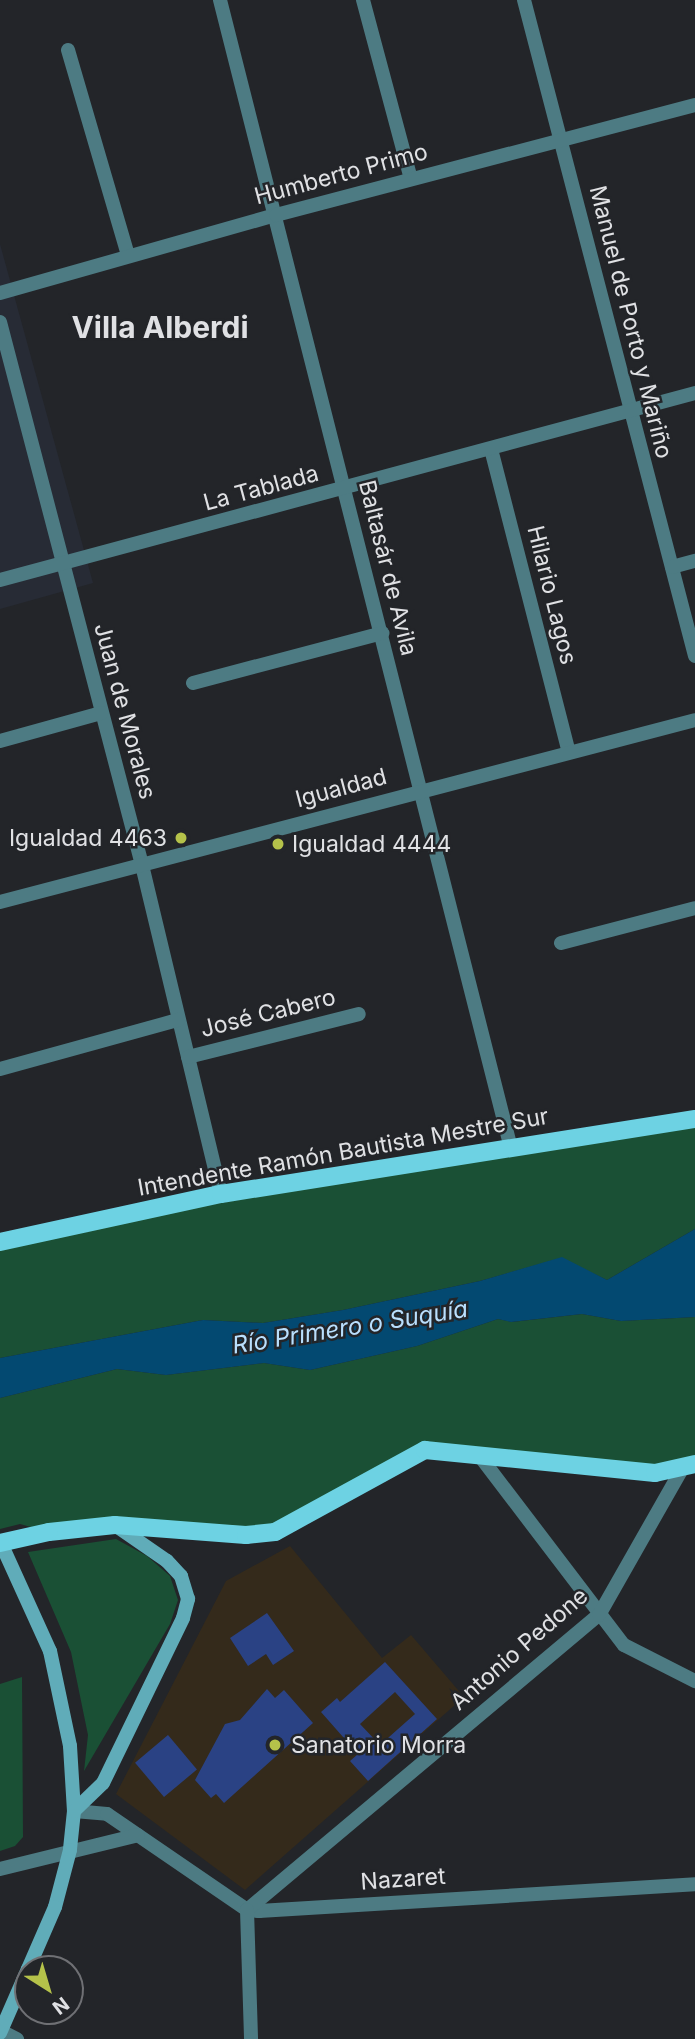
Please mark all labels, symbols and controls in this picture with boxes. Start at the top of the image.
street label: Humberto Primo [251,138,431,210]
street label: Manuel de Porto y Mariño [584,183,678,461]
district label: Villa Alberdi [71,309,249,345]
street label: La Tablada [200,459,322,517]
street label: Baltasár de Avila [353,477,423,659]
street label: Hilario Lagos [521,523,583,667]
street label: Juan de Morales [88,620,162,802]
street label: Igualdad [292,763,390,813]
place label: Igualdad 4463 [9,824,167,852]
marker: Igualdad 4463 [173,830,189,846]
place label: Igualdad 4444 [292,830,451,858]
marker: Igualdad 4444 [270,836,286,852]
street label: José Cabero [198,983,338,1043]
street label: Intendente Ramón Bautista Mestre Sur [135,1102,551,1202]
water label: Río Primero o Suquía [230,1294,470,1360]
street label: Antonio Pedone [445,1582,593,1716]
place label: Sanatorio Morra [291,1731,466,1759]
marker: Sanatorio Morra [265,1735,285,1755]
street label: Nazaret [360,1862,446,1896]
north arrow [14,1955,84,2025]
text: N [48,1992,73,2019]

